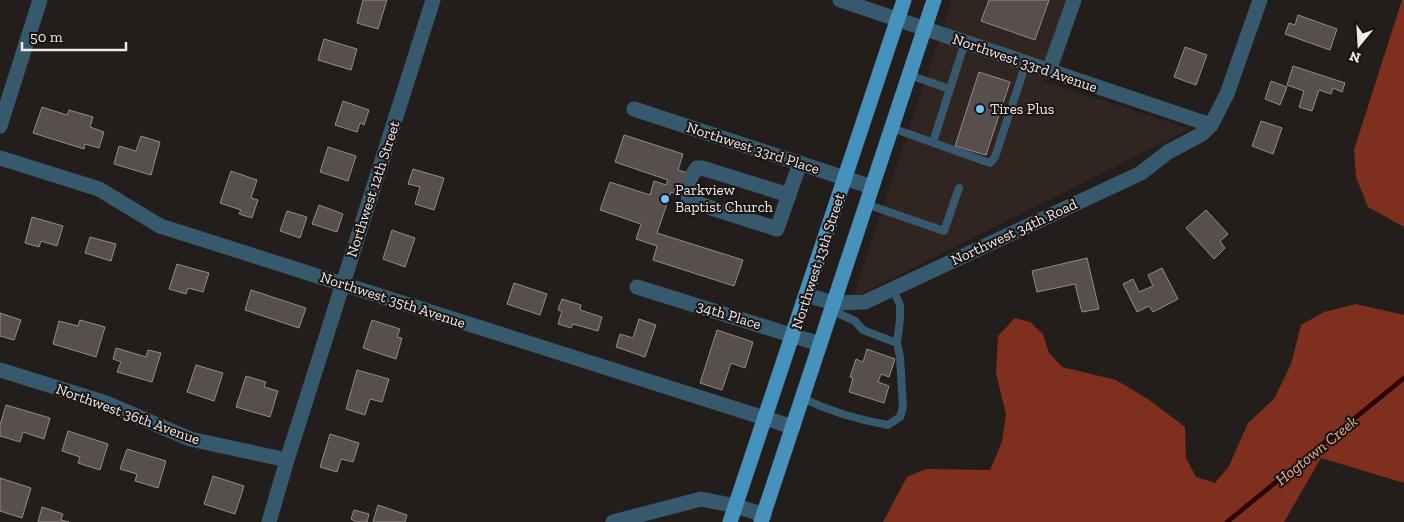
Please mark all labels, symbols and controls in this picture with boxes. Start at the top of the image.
scale bar [22,20,126,52]
north arrow [1334,20,1384,70]
text: 50 m [30,28,63,46]
street label: Northwest 33rd Avenue [950,30,1100,96]
text: N [1347,47,1363,67]
place label: Tires Plus [990,100,1054,118]
marker: Tires Plus [974,103,986,115]
street label: Northwest 12th Street [342,118,404,260]
street label: Northwest 33rd Place [684,118,822,178]
place label: Parkview Baptist Church [675,181,774,216]
street label: Northwest 13th Street [787,190,849,331]
marker: Parkview Baptist Church [659,193,671,205]
street label: Northwest 34th Road [948,195,1081,269]
street label: Northwest 35th Avenue [318,268,468,332]
street label: 34th Place [695,297,763,333]
street label: Northwest 36th Avenue [54,380,202,448]
water label: Hogtown Creek [1271,412,1361,489]

